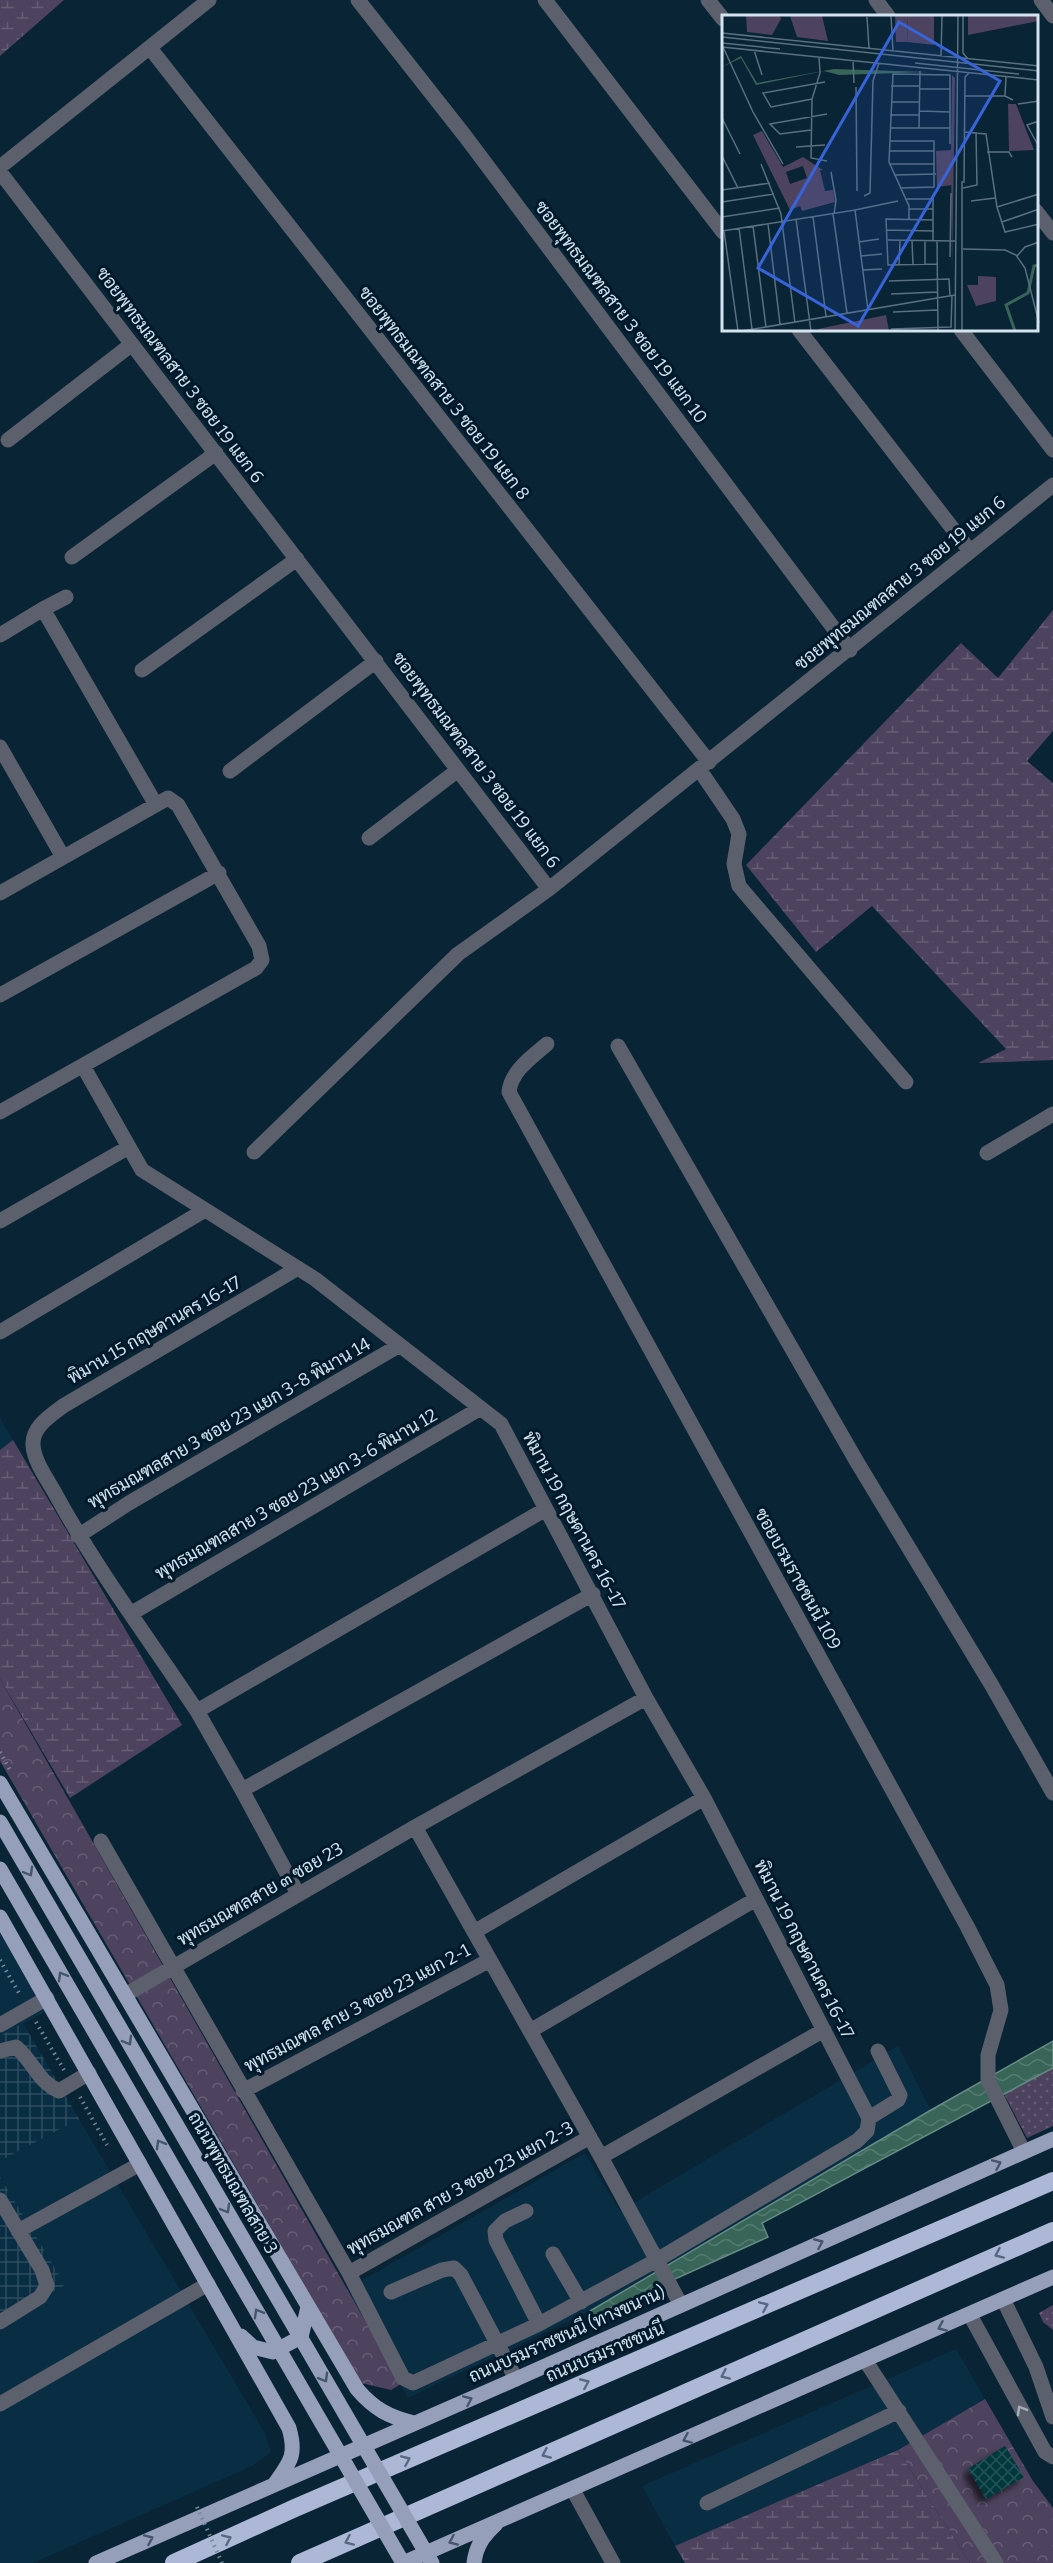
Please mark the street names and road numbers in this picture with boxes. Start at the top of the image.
street label: ซอยพุทธมณฑลสาย 3 ซอย 19 แยก 10 [529,196,712,428]
street label: ซอยพุทธมณฑลสาย 3 ซอย 19 แยก 6 [91,263,268,488]
street label: ซอยพุทธมณฑลสาย 3 ซอย 19 แยก 8 [353,282,534,505]
street label: ซอยพุทธมณฑลสาย 3 ซอย 19 แยก 6 [790,491,1010,676]
street label: ซอยพุทธมณฑลสาย 3 ซอย 19 แยก 6 [387,648,564,873]
street label: พิมาน 15 กฤษดานคร 16-17 [63,1271,245,1389]
street label: พุทธมณฑลสาย 3 ซอย 23 แยก 3-8 พิมาน 14 [84,1332,375,1514]
street label: พุทธมณฑลสาย 3 ซอย 23 แยก 3-6 พิมาน 12 [151,1404,441,1585]
street label: พิมาน 19 กฤษดานคร 16-17 [518,1428,630,1612]
street label: ซอยบรมราชชนนี 109 [750,1503,848,1654]
street label: พุทธมณฑลสาย ๓ ซอย 23 [173,1837,348,1952]
street label: พิมาน 19 กฤษดานคร 16-17 [749,1856,859,2042]
street label: พุทธมณฑล สาย 3 ซอย 23 แยก 2-1 [240,1939,475,2078]
street label: ถนนพุทธมณฑลสาย 3 [182,2108,283,2258]
street label: พุทธมณฑล สาย 3 ซอย 23 แยก 2-3 [343,2116,578,2261]
street label: ถนนบรมราชชนนี (ทางขนาน) [465,2281,669,2387]
street label: ถนนบรมราชชนนี [542,2317,668,2387]

